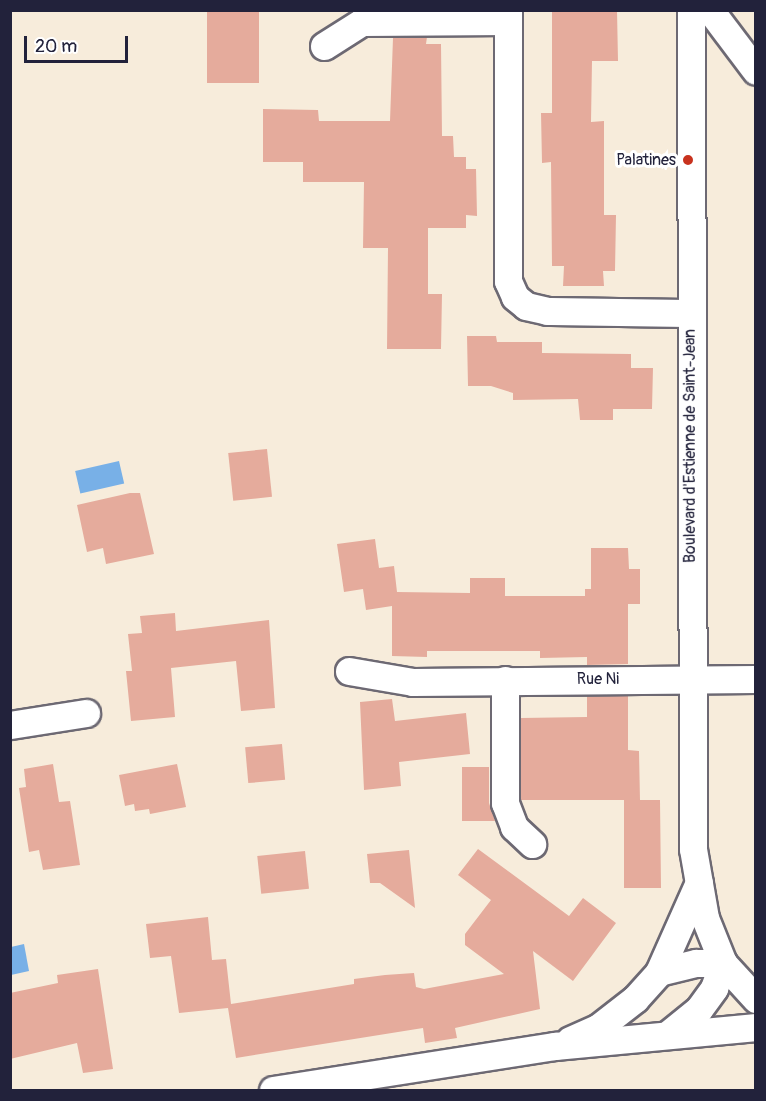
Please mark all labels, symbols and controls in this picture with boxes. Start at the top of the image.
scale bar [27,24,130,62]
text: 20 m [35,35,77,58]
place label: Palatines [616,150,676,170]
marker: Palatines [681,153,695,167]
street label: Boulevard d'Estienne de Saint-Jean [680,329,700,563]
street label: Rue Ni [577,669,619,689]

